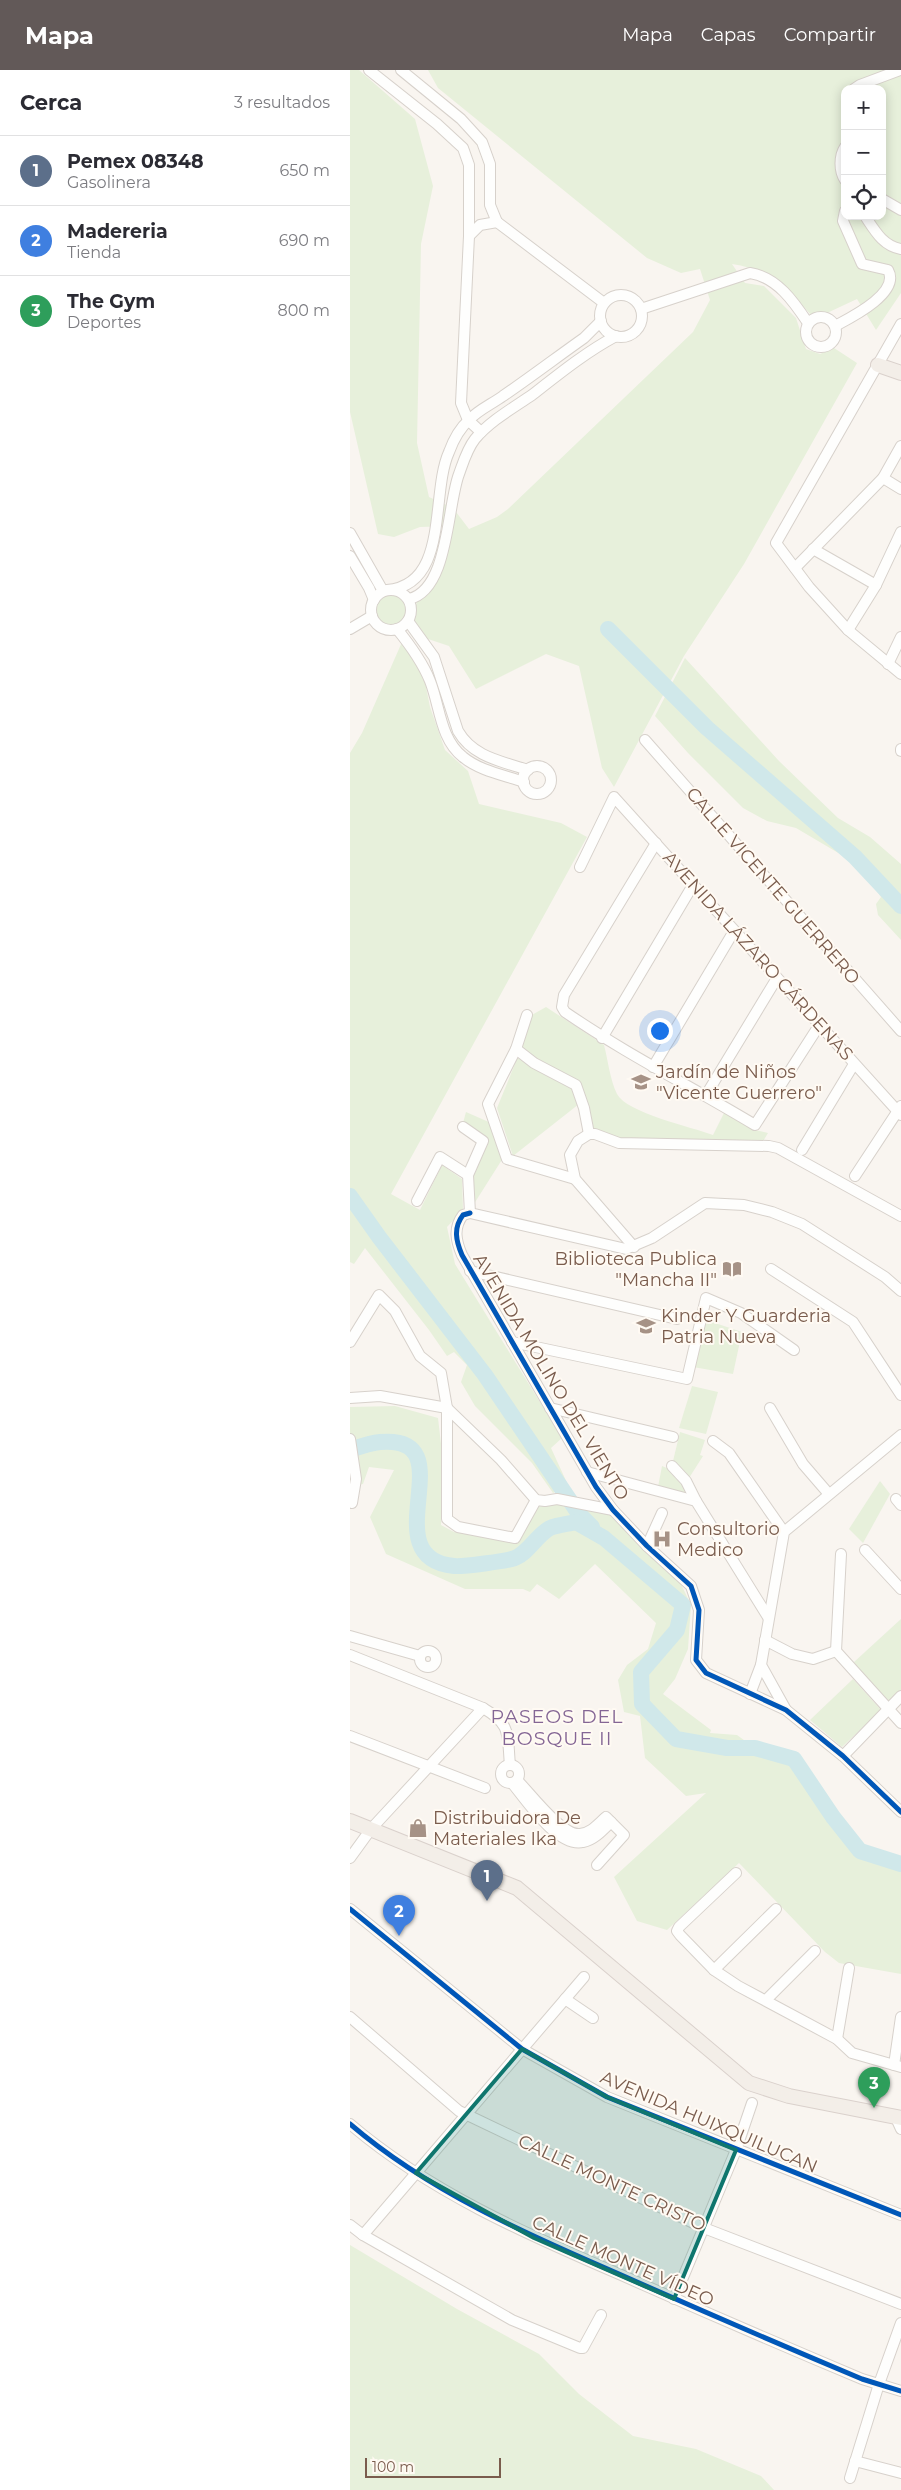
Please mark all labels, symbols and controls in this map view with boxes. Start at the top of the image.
text: Mapa [25,21,94,50]
text: Mapa [622,24,673,46]
text: Capas [701,24,756,46]
text: Compartir [784,24,876,46]
map controls [841,85,886,220]
button: + [841,85,886,130]
text: Cerca [20,90,82,115]
text: 3 resultados [234,93,330,112]
button: − [841,130,886,175]
text: Pemex 08348 [67,150,204,173]
text: 1 [33,161,39,180]
text: 650 m [279,161,330,180]
text: Gasolinera [67,173,151,192]
button: locate [841,175,886,220]
text: Madereria [67,220,168,243]
text: 2 [31,231,41,250]
text: 690 m [279,231,330,250]
text: Tienda [67,243,121,262]
text: The Gym [67,290,155,313]
text: 3 [31,301,41,320]
text: 800 m [277,301,330,320]
text: Deportes [67,313,141,332]
street label: CALLE VICENTE GUERRERO [681,783,865,989]
street label: AVENIDA LÁZARO CÁRDENAS [658,847,858,1065]
your location [647,1018,673,1044]
place label: Jardín de Niños "Vicente Guerrero" [655,1061,822,1104]
school or university icon: Jardín de Niños "Vicente Guerrero" [630,1071,652,1093]
place label: Biblioteca Publica "Mancha II" [554,1248,717,1291]
street label: AVENIDA MOLINO DEL VIENTO [469,1250,633,1504]
library icon: Biblioteca Publica "Mancha II" [721,1258,743,1280]
place label: Kinder Y Guarderia Patria Nueva [661,1305,831,1348]
school or university icon: Kinder Y Guarderia Patria Nueva [635,1315,657,1337]
place label: Consultorio Medico [677,1518,780,1561]
hospital icon: Consultorio Medico [651,1528,673,1550]
district label: PASEOS DEL BOSQUE II [491,1705,623,1750]
place label: Distribuidora De Materiales Ika [433,1807,581,1850]
shop icon: Distribuidora De Materiales Ika [407,1817,429,1839]
pin: 1 [471,1860,503,1901]
pin: 2 [383,1895,415,1936]
street label: AVENIDA HUIXQUILUCAN [597,2066,821,2178]
pin: 3 [858,2067,890,2108]
street label: CALLE MONTE CRISTO [515,2130,709,2236]
street label: CALLE MONTE VÍDEO [529,2211,717,2311]
scale bar [365,2455,501,2478]
text: 100 m [372,2458,414,2476]

